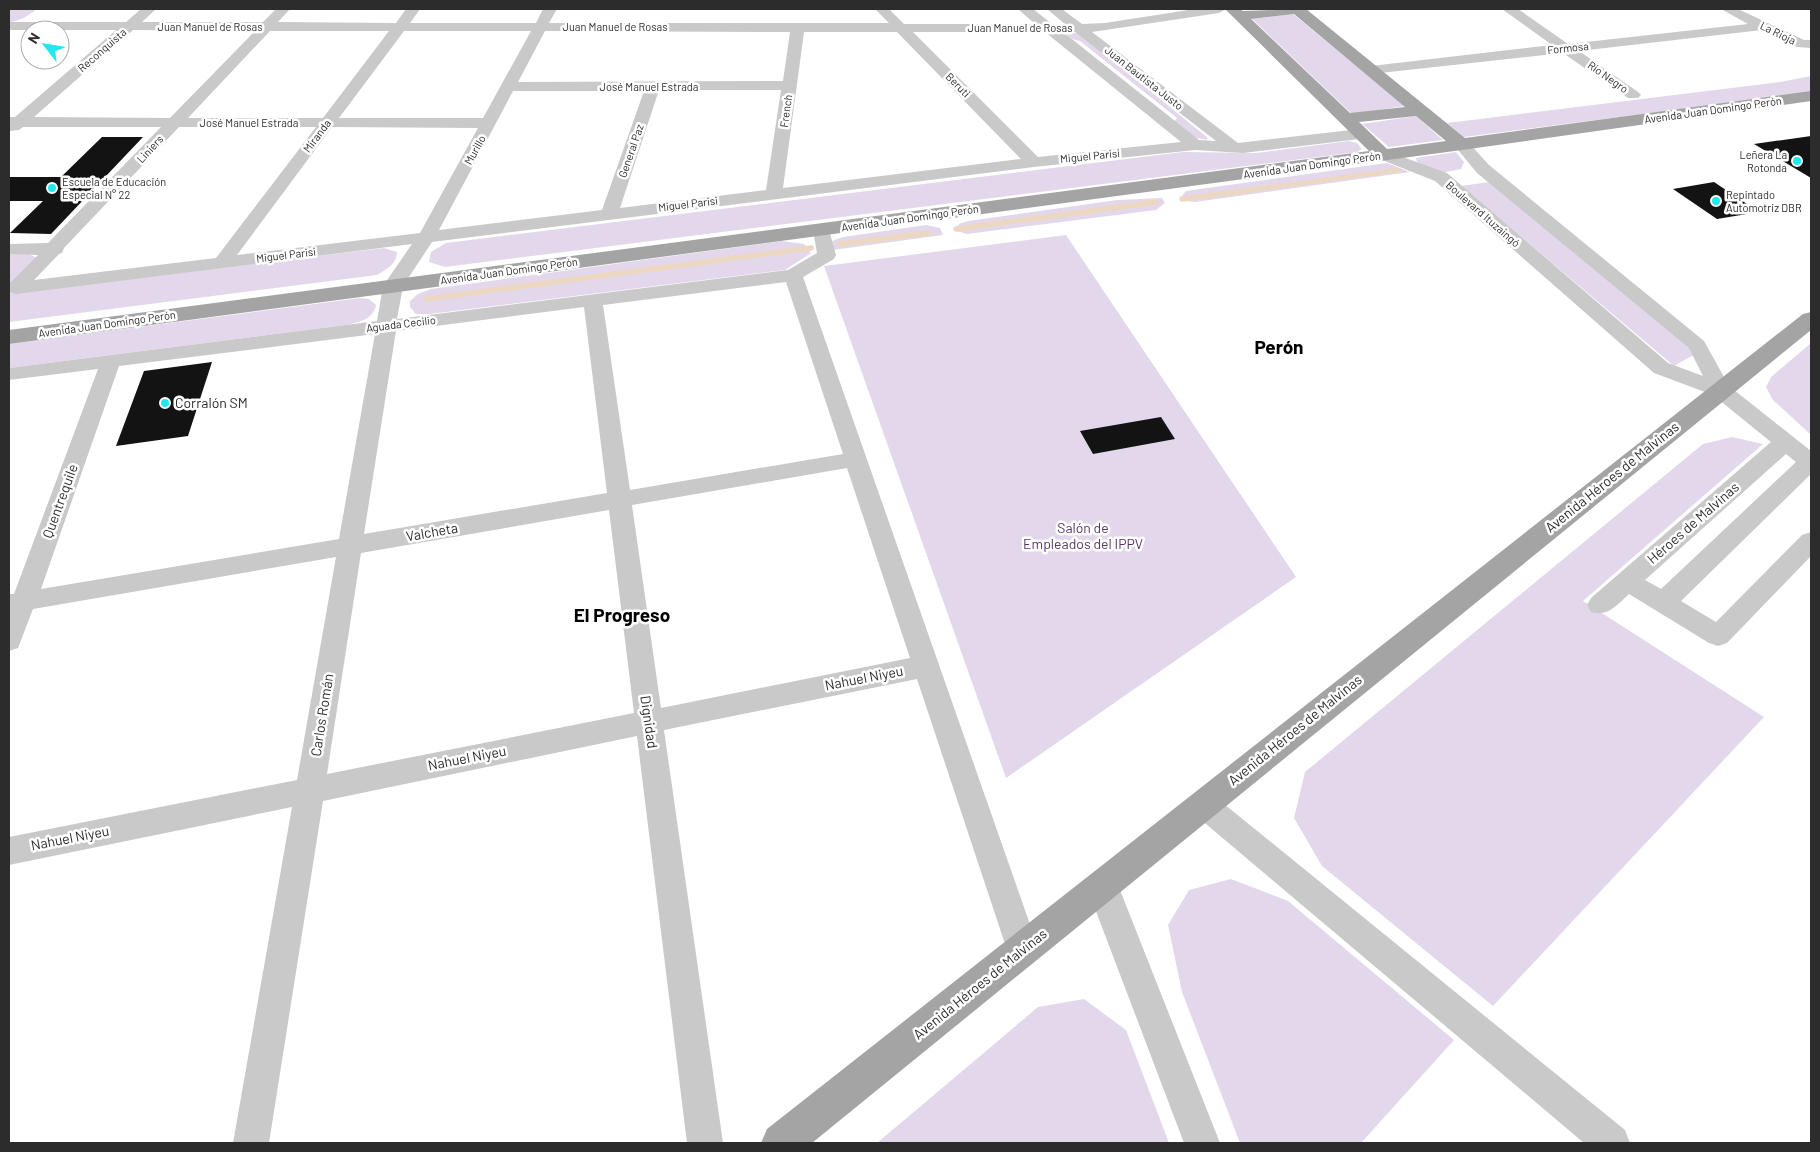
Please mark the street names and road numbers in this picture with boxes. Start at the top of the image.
street label: La Rioja [1758,18,1798,47]
street label: Juan Manuel de Rosas [158,20,262,33]
street label: Juan Manuel de Rosas [563,20,667,33]
street label: Juan Manuel de Rosas [968,21,1072,34]
street label: Reconquista [75,25,129,74]
street label: Formosa [1547,39,1589,56]
street label: Juan Bautista Justo [1103,43,1186,112]
street label: Río Negro [1586,58,1631,95]
street label: Beruti [943,70,974,100]
street label: José Manuel Estrada [600,80,698,93]
street label: French [777,93,794,128]
street label: Avenida Juan Domingo Perón [1643,93,1782,126]
street label: José Manuel Estrada [200,116,298,129]
street label: Miranda [300,117,333,155]
street label: General Paz [615,122,646,179]
street label: Liniers [134,132,166,165]
street label: Murillo [461,133,488,167]
street label: Miguel Parisi [1059,146,1121,165]
street label: Avenida Juan Domingo Perón [1242,148,1381,181]
street label: Boulevard Ituzaingó [1444,178,1523,249]
street label: Miguel Parisi [657,193,719,214]
street label: Avenida Juan Domingo Perón [840,201,979,234]
street label: Miguel Parisi [255,244,317,265]
street label: Avenida Juan Domingo Perón [439,254,578,287]
street label: Avenida Juan Domingo Perón [37,307,176,340]
street label: Aguada Cecilio [365,313,437,334]
street label: Avenida Héroes de Malvinas [1542,417,1682,536]
street label: Quentrequile [38,461,81,540]
street label: Héroes de Malvinas [1643,478,1742,567]
street label: Valcheta [405,519,459,544]
street label: Nahuel Niyeu [823,662,904,693]
street label: Avenida Héroes de Malvinas [1225,670,1365,789]
street label: Carlos Román [307,672,336,757]
street label: Dignidad [637,694,662,749]
street label: Nahuel Niyeu [426,742,507,773]
street label: Nahuel Niyeu [29,822,110,853]
street label: Avenida Héroes de Malvinas [910,924,1050,1043]

